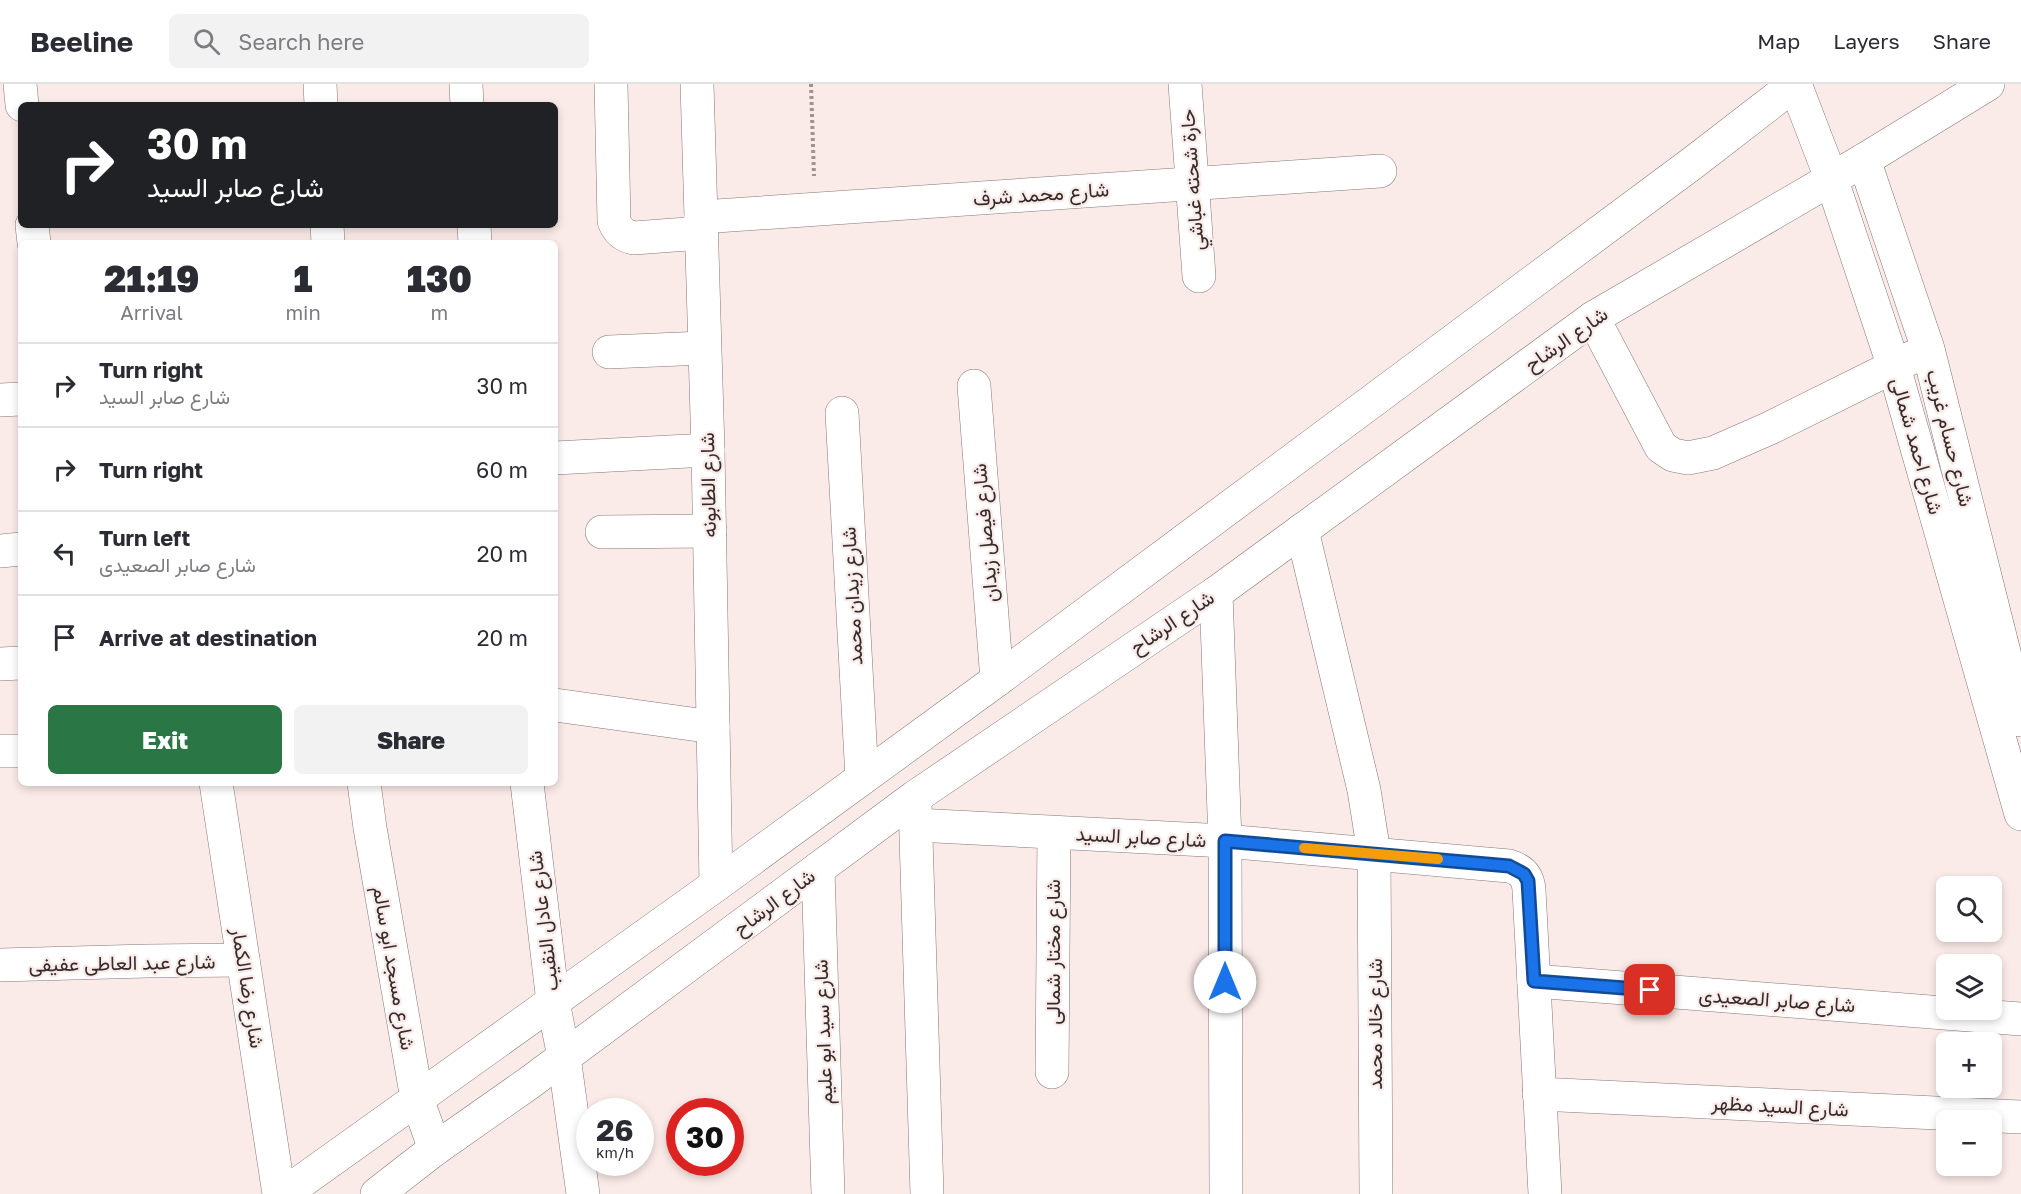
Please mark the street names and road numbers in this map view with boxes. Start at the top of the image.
street label: حارة شحته غباشي [1174,108,1214,252]
street label: شارع محمد شرف [972,176,1110,213]
street label: شارع الرشاح [1519,301,1613,378]
street label: شارع حسام غريب [1919,367,1980,510]
street label: شارع احمد شمالى [1884,374,1949,518]
street label: شارع الطابونه [694,432,723,538]
street label: شارع فيصل زيدان [966,462,1005,603]
street label: شارع زيدان محمد [835,526,870,666]
street label: شارع الرشاح [1125,584,1220,660]
street label: شارع صابر السيد [1075,821,1207,854]
street label: شارع عادل النقيب [521,849,565,993]
street label: شارع الرشاح [728,863,821,942]
street label: شارع مختار شمالى [1040,879,1067,1025]
street label: شارع مسجد ابو سالم [366,884,421,1052]
street label: شارع رضا الكمار [225,925,270,1050]
street label: شارع عبد العاطى عفيفى [28,948,216,979]
street label: شارع خالد محمد [1362,958,1389,1090]
street label: شارع سيد ابو عليم [807,959,840,1105]
street label: شارع صابر الصعيدى [1698,982,1856,1019]
street label: شارع السيد مظهر [1710,1089,1849,1124]

